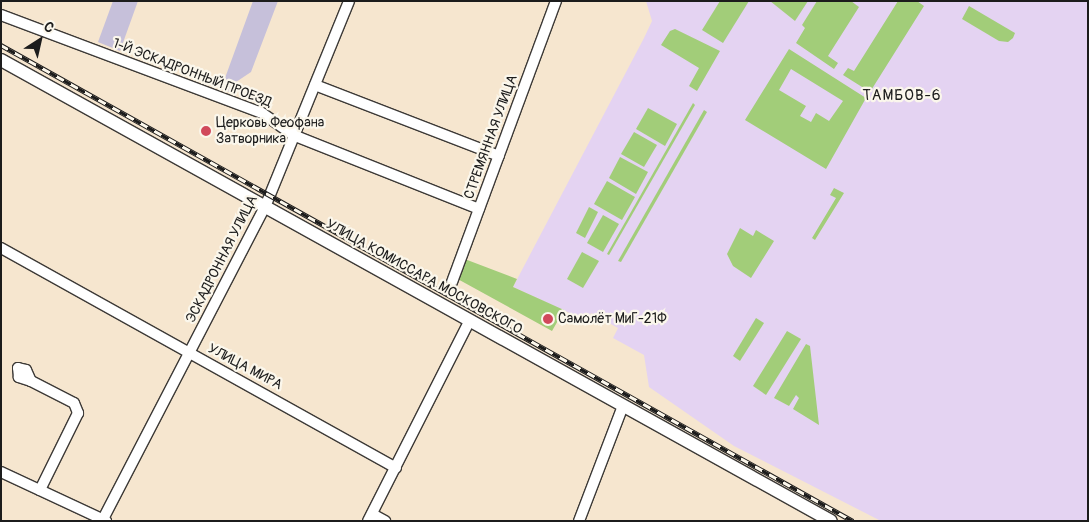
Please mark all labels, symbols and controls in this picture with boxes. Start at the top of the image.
north arrow [15,15,65,65]
text: С [40,18,57,37]
street label: 1-Й ЭСКАДРОННЫЙ ПРОЕЗД [110,35,274,111]
street label: СТРЕМЯННАЯ УЛИЦА [461,73,521,201]
district label: ТАМБОВ-6 [862,87,942,105]
place label: Церковь Феофана Затворника [216,115,324,148]
marker: Церковь Феофана Затворника [200,125,212,137]
street label: ЭСКАДРОННАЯ УЛИЦА [183,193,261,325]
street label: УЛИЦА КОМИССАРА МОСКОВСКОГО [323,216,525,338]
place label: Самолёт МиГ-21Ф [558,311,667,327]
marker: Самолёт МиГ-21Ф [542,313,554,325]
street label: УЛИЦА МИРА [205,340,285,394]

